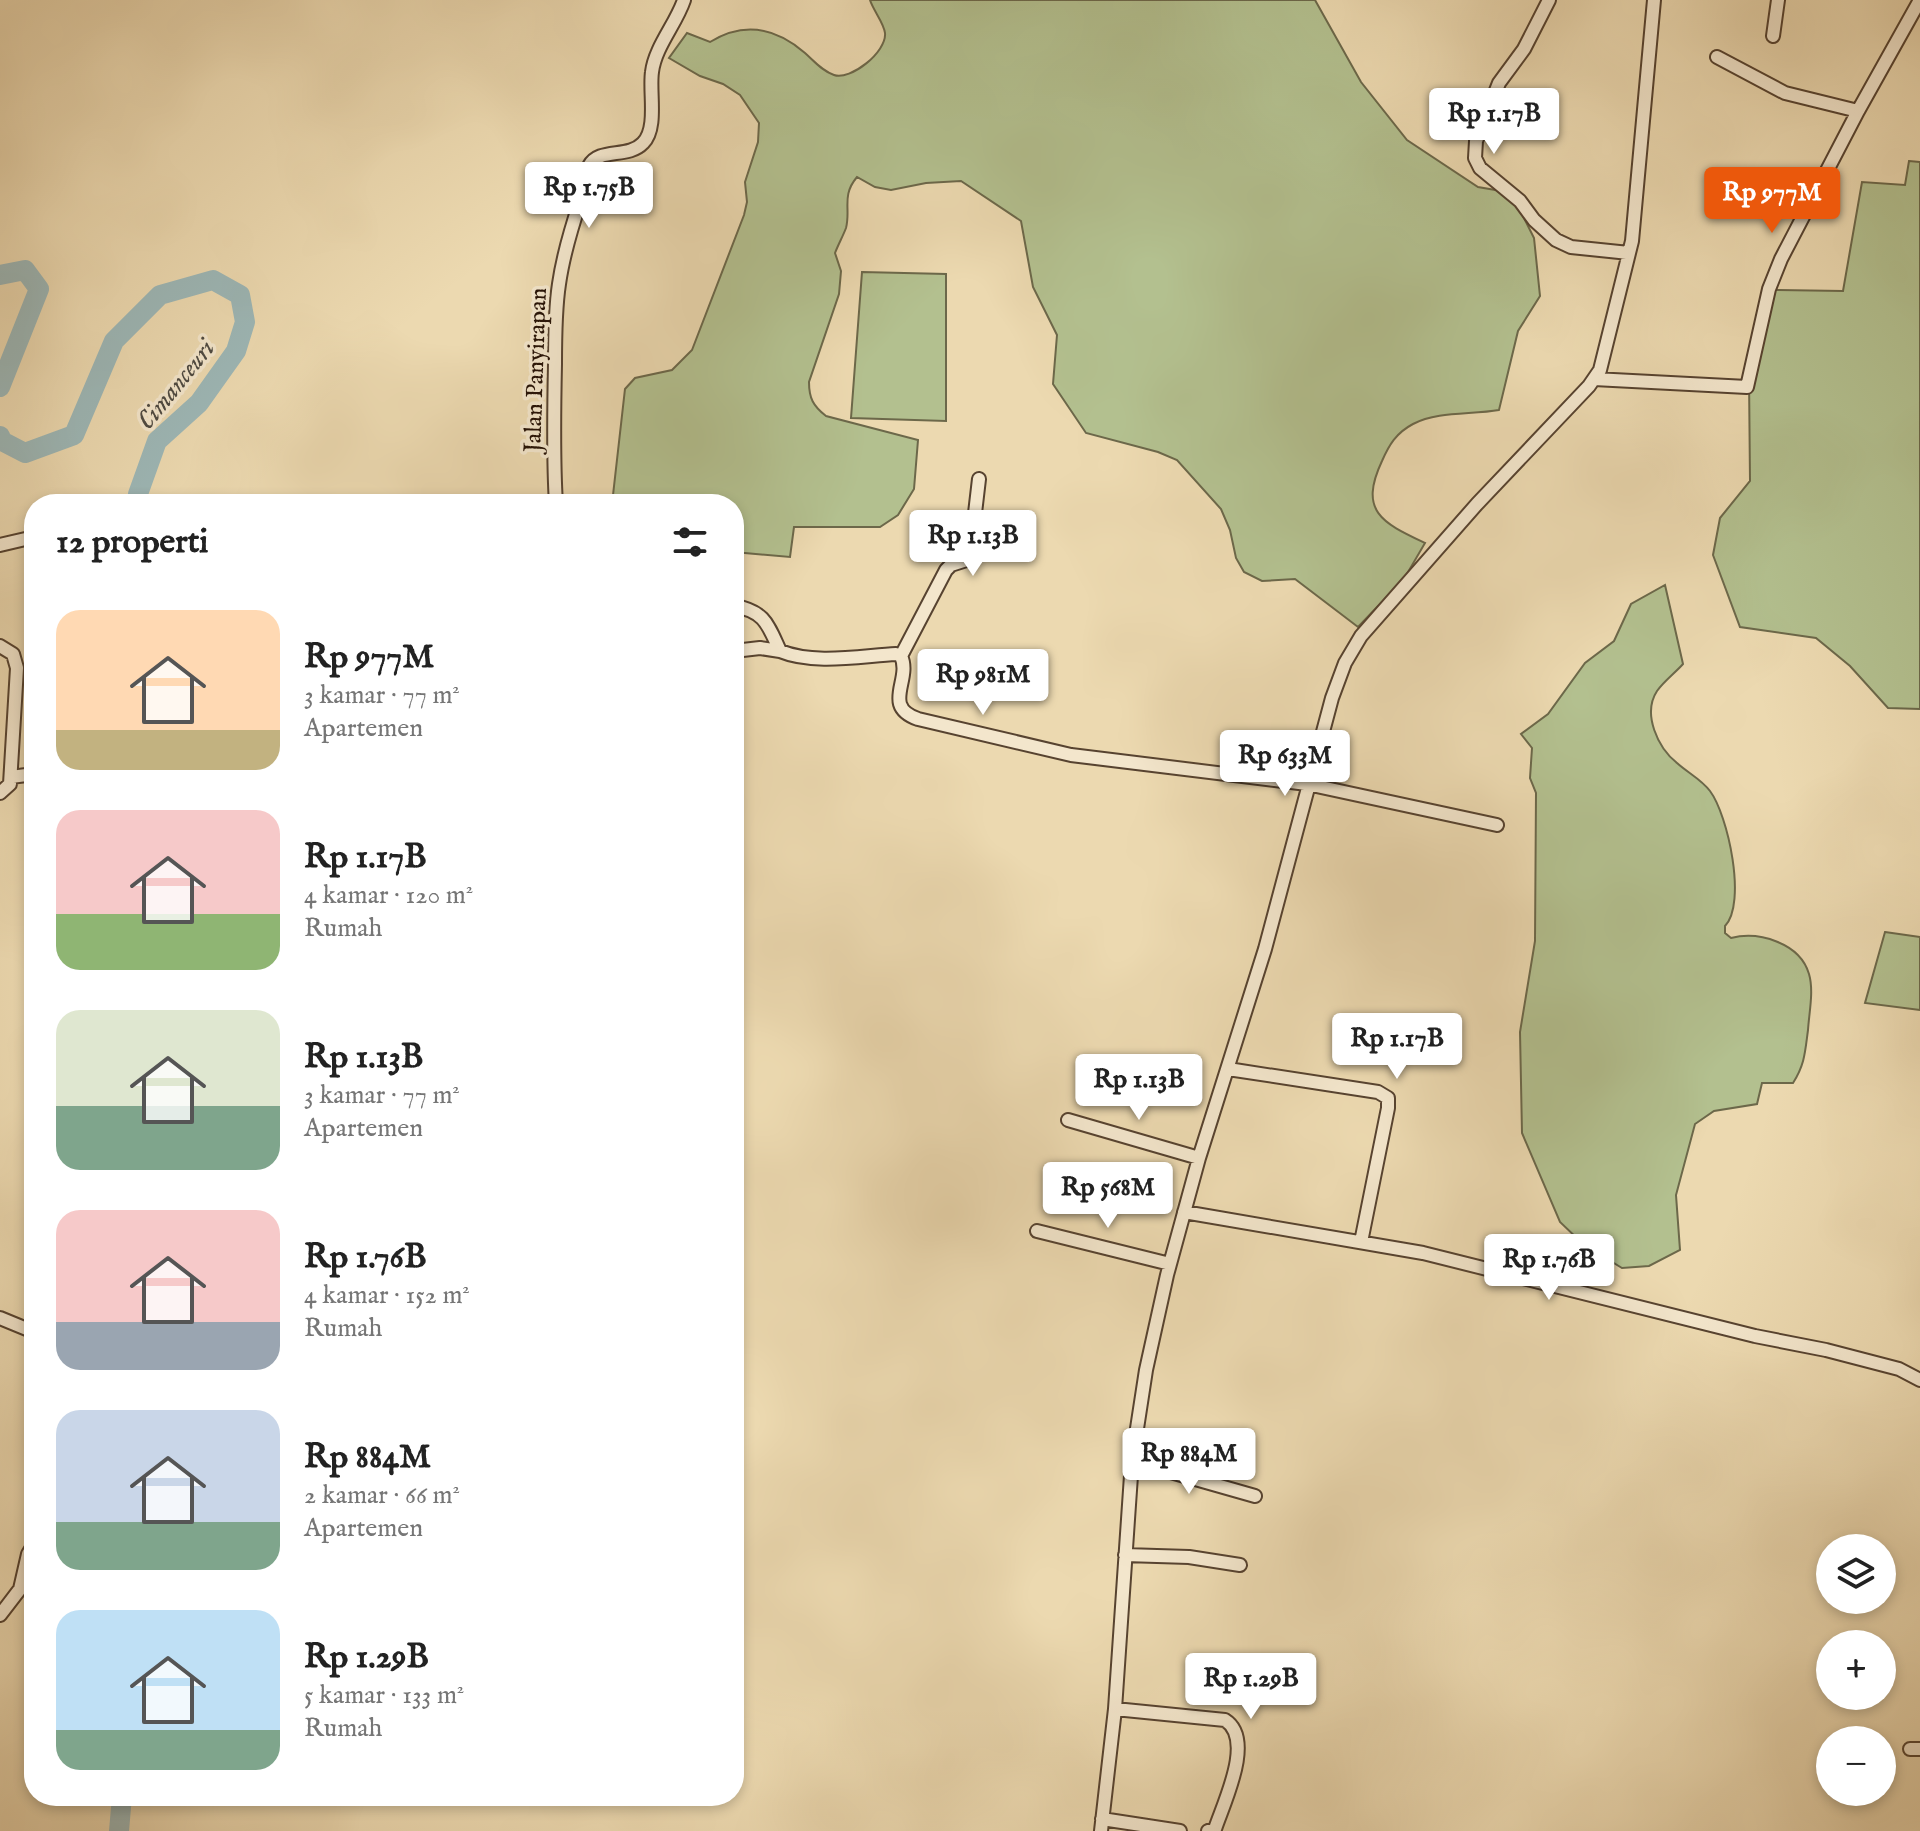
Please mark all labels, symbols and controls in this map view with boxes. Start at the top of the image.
pin: Rp 1.17B [1411,88,1577,156]
text: Rp 1.17B [1447,97,1541,130]
pin: Rp 1.75B [506,162,672,230]
pin: Rp 977M [1698,167,1846,235]
text: Rp 1.75B [543,171,635,204]
text: Rp 977M [1722,176,1822,209]
street label: Jalan Panyirapan [518,287,555,456]
water label: Cimanceuri [130,332,223,437]
pin: Rp 1.13B [890,510,1056,578]
text: Rp 1.13B [927,519,1019,552]
icon: filters [668,520,712,564]
text: 12 properti [56,521,208,564]
text: Rp 977M [304,636,434,679]
icon: home [120,642,216,738]
pin: Rp 981M [909,649,1057,717]
text: Rp 981M [935,658,1031,691]
text: 3 kamar · 77 m² [304,679,460,712]
text: Apartemen [304,712,423,745]
pin: Rp 633M [1211,730,1359,798]
text: Rp 633M [1238,739,1332,772]
text: Rp 1.17B [304,836,427,879]
icon: home [120,842,216,938]
text: 4 kamar · 120 m² [304,879,473,912]
text: Rumah [304,912,382,945]
pin: Rp 1.17B [1314,1013,1480,1081]
text: Rp 1.17B [1350,1022,1444,1055]
text: Rp 1.13B [304,1036,423,1079]
icon: home [120,1042,216,1138]
pin: Rp 1.13B [1056,1054,1222,1122]
text: Rp 1.13B [1093,1063,1185,1096]
text: 3 kamar · 77 m² [304,1079,460,1112]
text: Apartemen [304,1112,423,1145]
pin: Rp 568M [1034,1162,1182,1230]
text: Rp 568M [1061,1171,1155,1204]
pin: Rp 1.76B [1466,1234,1632,1302]
text: Rp 1.76B [304,1236,426,1279]
icon: home [120,1242,216,1338]
text: Rp 1.76B [1502,1243,1596,1276]
text: 4 kamar · 152 m² [304,1279,470,1312]
text: Rumah [304,1312,382,1345]
pin: Rp 884M [1115,1428,1263,1496]
text: Rp 884M [304,1436,431,1479]
text: Rp 884M [1140,1437,1238,1470]
icon: home [120,1442,216,1538]
text: 2 kamar · 66 m² [304,1479,460,1512]
text: Apartemen [304,1512,423,1545]
map controls [1816,1534,1896,1806]
button: layers [1816,1534,1896,1614]
button: + [1816,1630,1896,1710]
text: Rp 1.29B [304,1636,429,1679]
icon: home [120,1642,216,1738]
pin: Rp 1.29B [1168,1653,1334,1721]
text: Rp 1.29B [1203,1662,1299,1695]
text: 5 kamar · 133 m² [304,1679,464,1712]
text: Rumah [304,1712,382,1745]
button: − [1816,1726,1896,1806]

